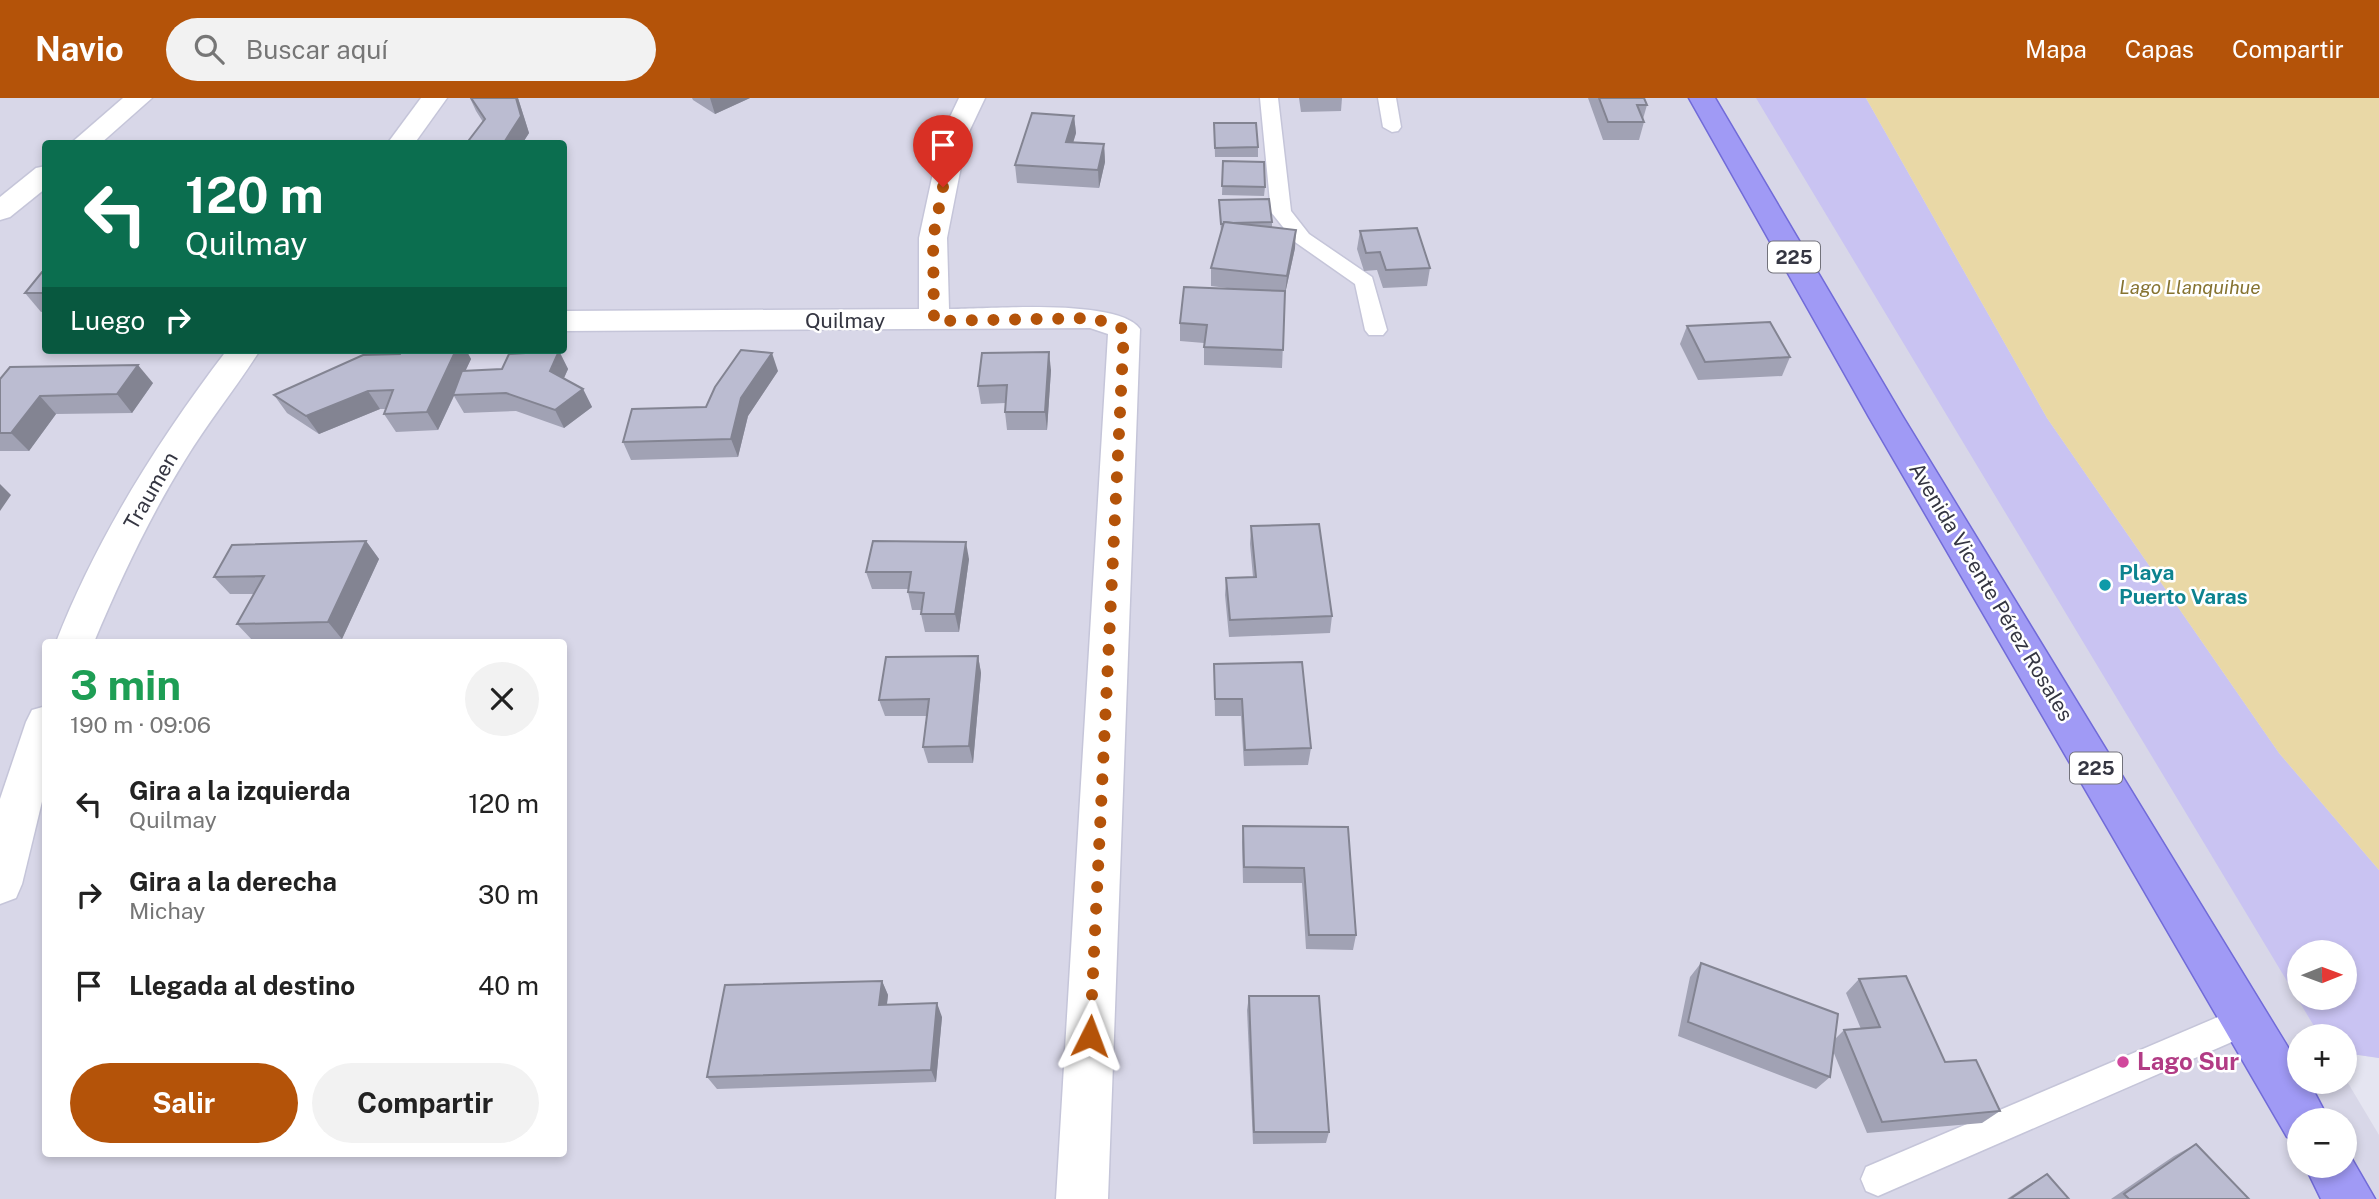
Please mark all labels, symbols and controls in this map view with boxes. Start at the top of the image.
search box [166,18,656,81]
text: Navio [35,30,124,68]
icon: search [190,30,228,68]
text: Buscar aquí [246,34,388,65]
text: Mapa [2025,35,2087,63]
text: Capas [2125,35,2194,63]
text: Compartir [2232,35,2344,63]
pin [913,115,973,187]
icon: arrive [924,126,962,164]
text: 120 m [185,166,324,224]
icon: left [70,168,161,259]
text: Quilmay [185,225,307,262]
road number: 225 [1768,242,1820,272]
water label: Lago Llanquihue [2119,276,2261,298]
icon: right [159,301,197,339]
text: Luego [70,305,145,336]
street label: Quilmay [805,308,885,333]
street label: Traumen [118,447,183,534]
street label: Avenida Vicente Pérez Rosales [1904,458,2079,726]
place label: Playa Puerto Varas [2119,560,2248,609]
marker: Playa Puerto Varas [2097,577,2113,593]
text: 3 min [70,660,181,709]
button: close [465,662,539,736]
text: 190 m · 09:06 [70,711,211,738]
road number: 225 [2070,752,2122,783]
text: Gira a la izquierda [129,775,351,806]
icon: left [70,785,108,823]
text: 120 m [468,788,539,819]
text: Quilmay [129,806,217,833]
text: Gira a la derecha [129,866,337,897]
icon: right [70,876,108,914]
text: 30 m [478,879,539,910]
text: Michay [129,897,205,924]
north arrow [2287,940,2357,1010]
map controls [2287,940,2357,1178]
icon: arrive [70,967,108,1005]
text: Llegada al destino [129,970,355,1001]
text: 40 m [478,970,539,1001]
position arrow [1053,999,1127,1073]
button: + [2287,1024,2357,1094]
place label: Lago Sur [2137,1047,2239,1075]
marker: Lago Sur [2115,1054,2131,1070]
button: Salir [70,1063,298,1143]
button: Compartir [312,1063,539,1143]
button: − [2287,1108,2357,1178]

